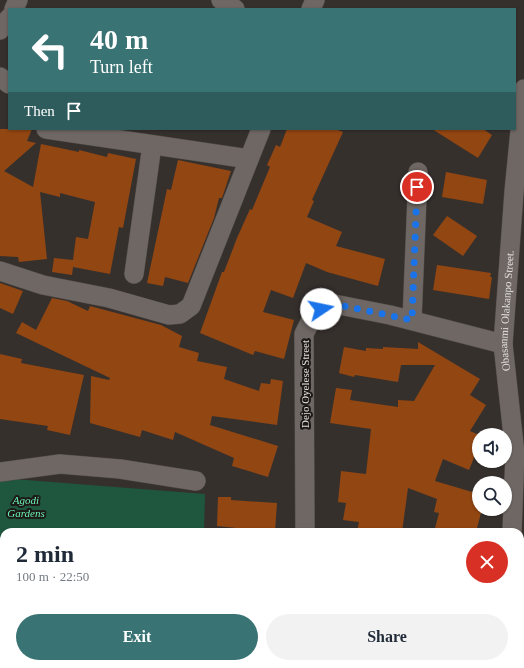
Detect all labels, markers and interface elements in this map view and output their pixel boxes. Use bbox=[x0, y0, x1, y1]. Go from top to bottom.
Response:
icon: left bbox=[24, 24, 76, 76]
text: 40 m bbox=[90, 24, 148, 55]
text: Turn left bbox=[90, 57, 153, 77]
icon: arrive bbox=[63, 100, 85, 122]
text: Then bbox=[24, 103, 55, 119]
pin bbox=[400, 170, 434, 204]
icon: arrive bbox=[406, 176, 428, 198]
street label: Obasanmi Olakanpo Street. bbox=[497, 250, 516, 372]
position arrow bbox=[300, 288, 342, 330]
street label: Dejo Oyelese Street bbox=[299, 340, 311, 428]
map controls bbox=[472, 428, 512, 516]
button: sound bbox=[472, 428, 512, 468]
button: search bbox=[472, 476, 512, 516]
park label: Agodi Gardens bbox=[7, 494, 45, 519]
text: 2 min bbox=[16, 541, 74, 567]
button: close bbox=[466, 541, 508, 583]
text: 100 m · 22:50 bbox=[16, 569, 89, 584]
button: Exit bbox=[16, 614, 258, 660]
button: Share bbox=[266, 614, 508, 660]

